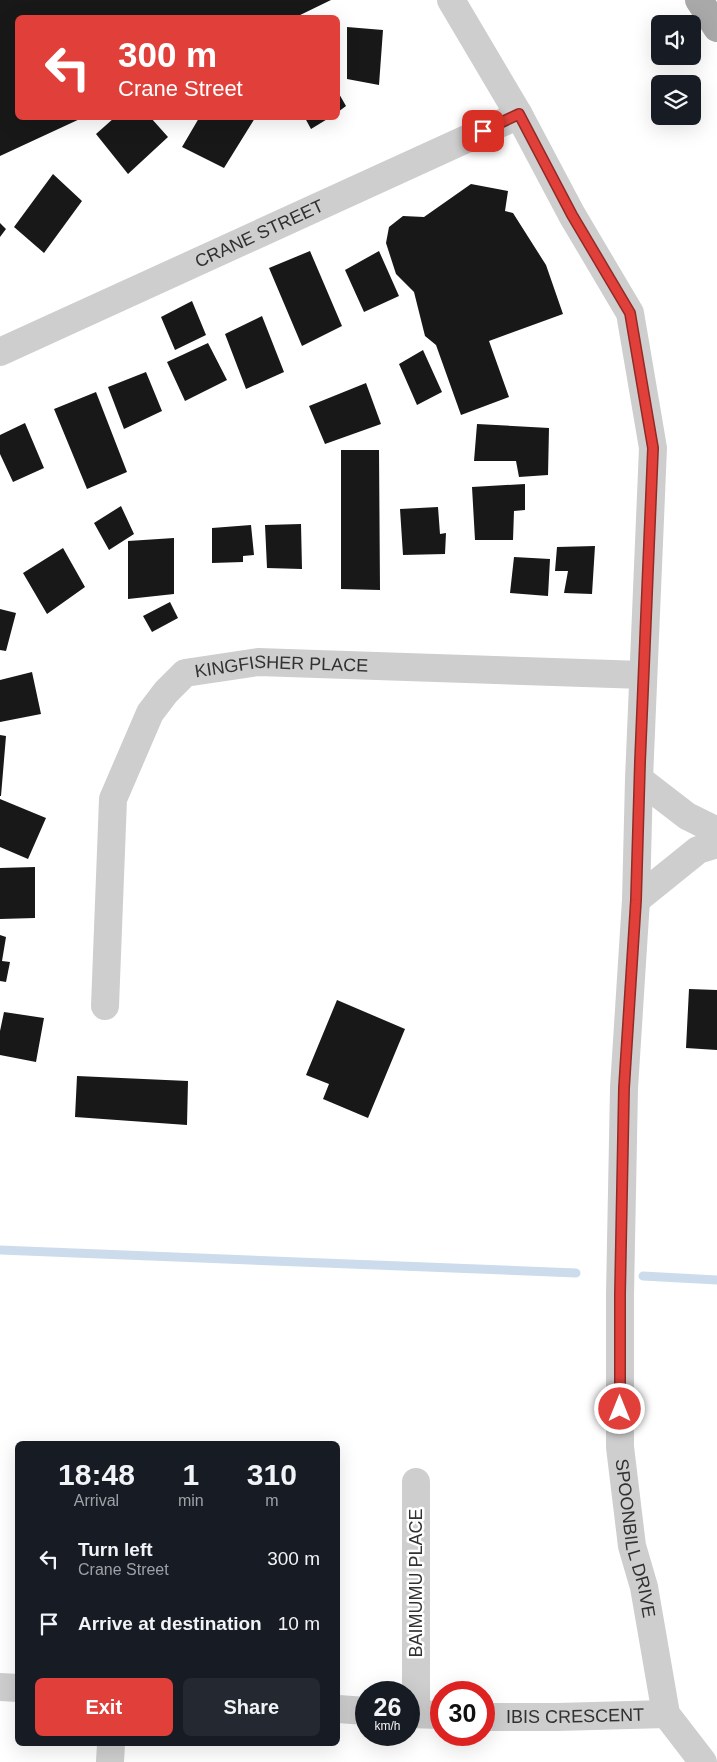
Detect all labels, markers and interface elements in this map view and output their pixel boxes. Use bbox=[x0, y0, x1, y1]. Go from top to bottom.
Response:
map controls bbox=[651, 15, 701, 125]
button: sound bbox=[651, 15, 701, 65]
icon: left bbox=[35, 35, 100, 100]
text: 300 m bbox=[118, 35, 217, 74]
button: layers bbox=[651, 75, 701, 125]
text: Crane Street bbox=[118, 76, 243, 101]
pin bbox=[462, 110, 504, 152]
icon: arrive bbox=[469, 117, 497, 145]
street label: CRANE STREET bbox=[192, 196, 327, 272]
street label: KINGFISHER PLACE bbox=[193, 652, 368, 681]
position arrow bbox=[593, 1382, 645, 1434]
text: 18:48 bbox=[58, 1458, 135, 1491]
text: 1 bbox=[182, 1458, 199, 1491]
text: 310 bbox=[247, 1458, 297, 1491]
street label: SPOONBILL DRIVE bbox=[612, 1458, 659, 1619]
text: Arrival bbox=[74, 1492, 119, 1509]
text: min bbox=[178, 1492, 204, 1509]
text: m bbox=[265, 1492, 278, 1509]
street label: BAIMUMU PLACE bbox=[406, 1508, 426, 1658]
text: Turn left bbox=[78, 1539, 153, 1560]
icon: left bbox=[35, 1545, 63, 1573]
text: 300 m bbox=[267, 1548, 320, 1569]
text: Crane Street bbox=[78, 1561, 169, 1578]
icon: arrive bbox=[35, 1610, 63, 1638]
text: Arrive at destination bbox=[78, 1613, 262, 1634]
text: 10 m bbox=[278, 1613, 320, 1634]
button: Exit bbox=[35, 1678, 173, 1736]
button: Share bbox=[183, 1678, 320, 1736]
speed limit sign: 30 bbox=[430, 1681, 495, 1746]
text: 26 bbox=[374, 1693, 401, 1721]
street label: IBIS CRESCENT bbox=[506, 1705, 644, 1727]
text: km/h bbox=[374, 1719, 401, 1733]

